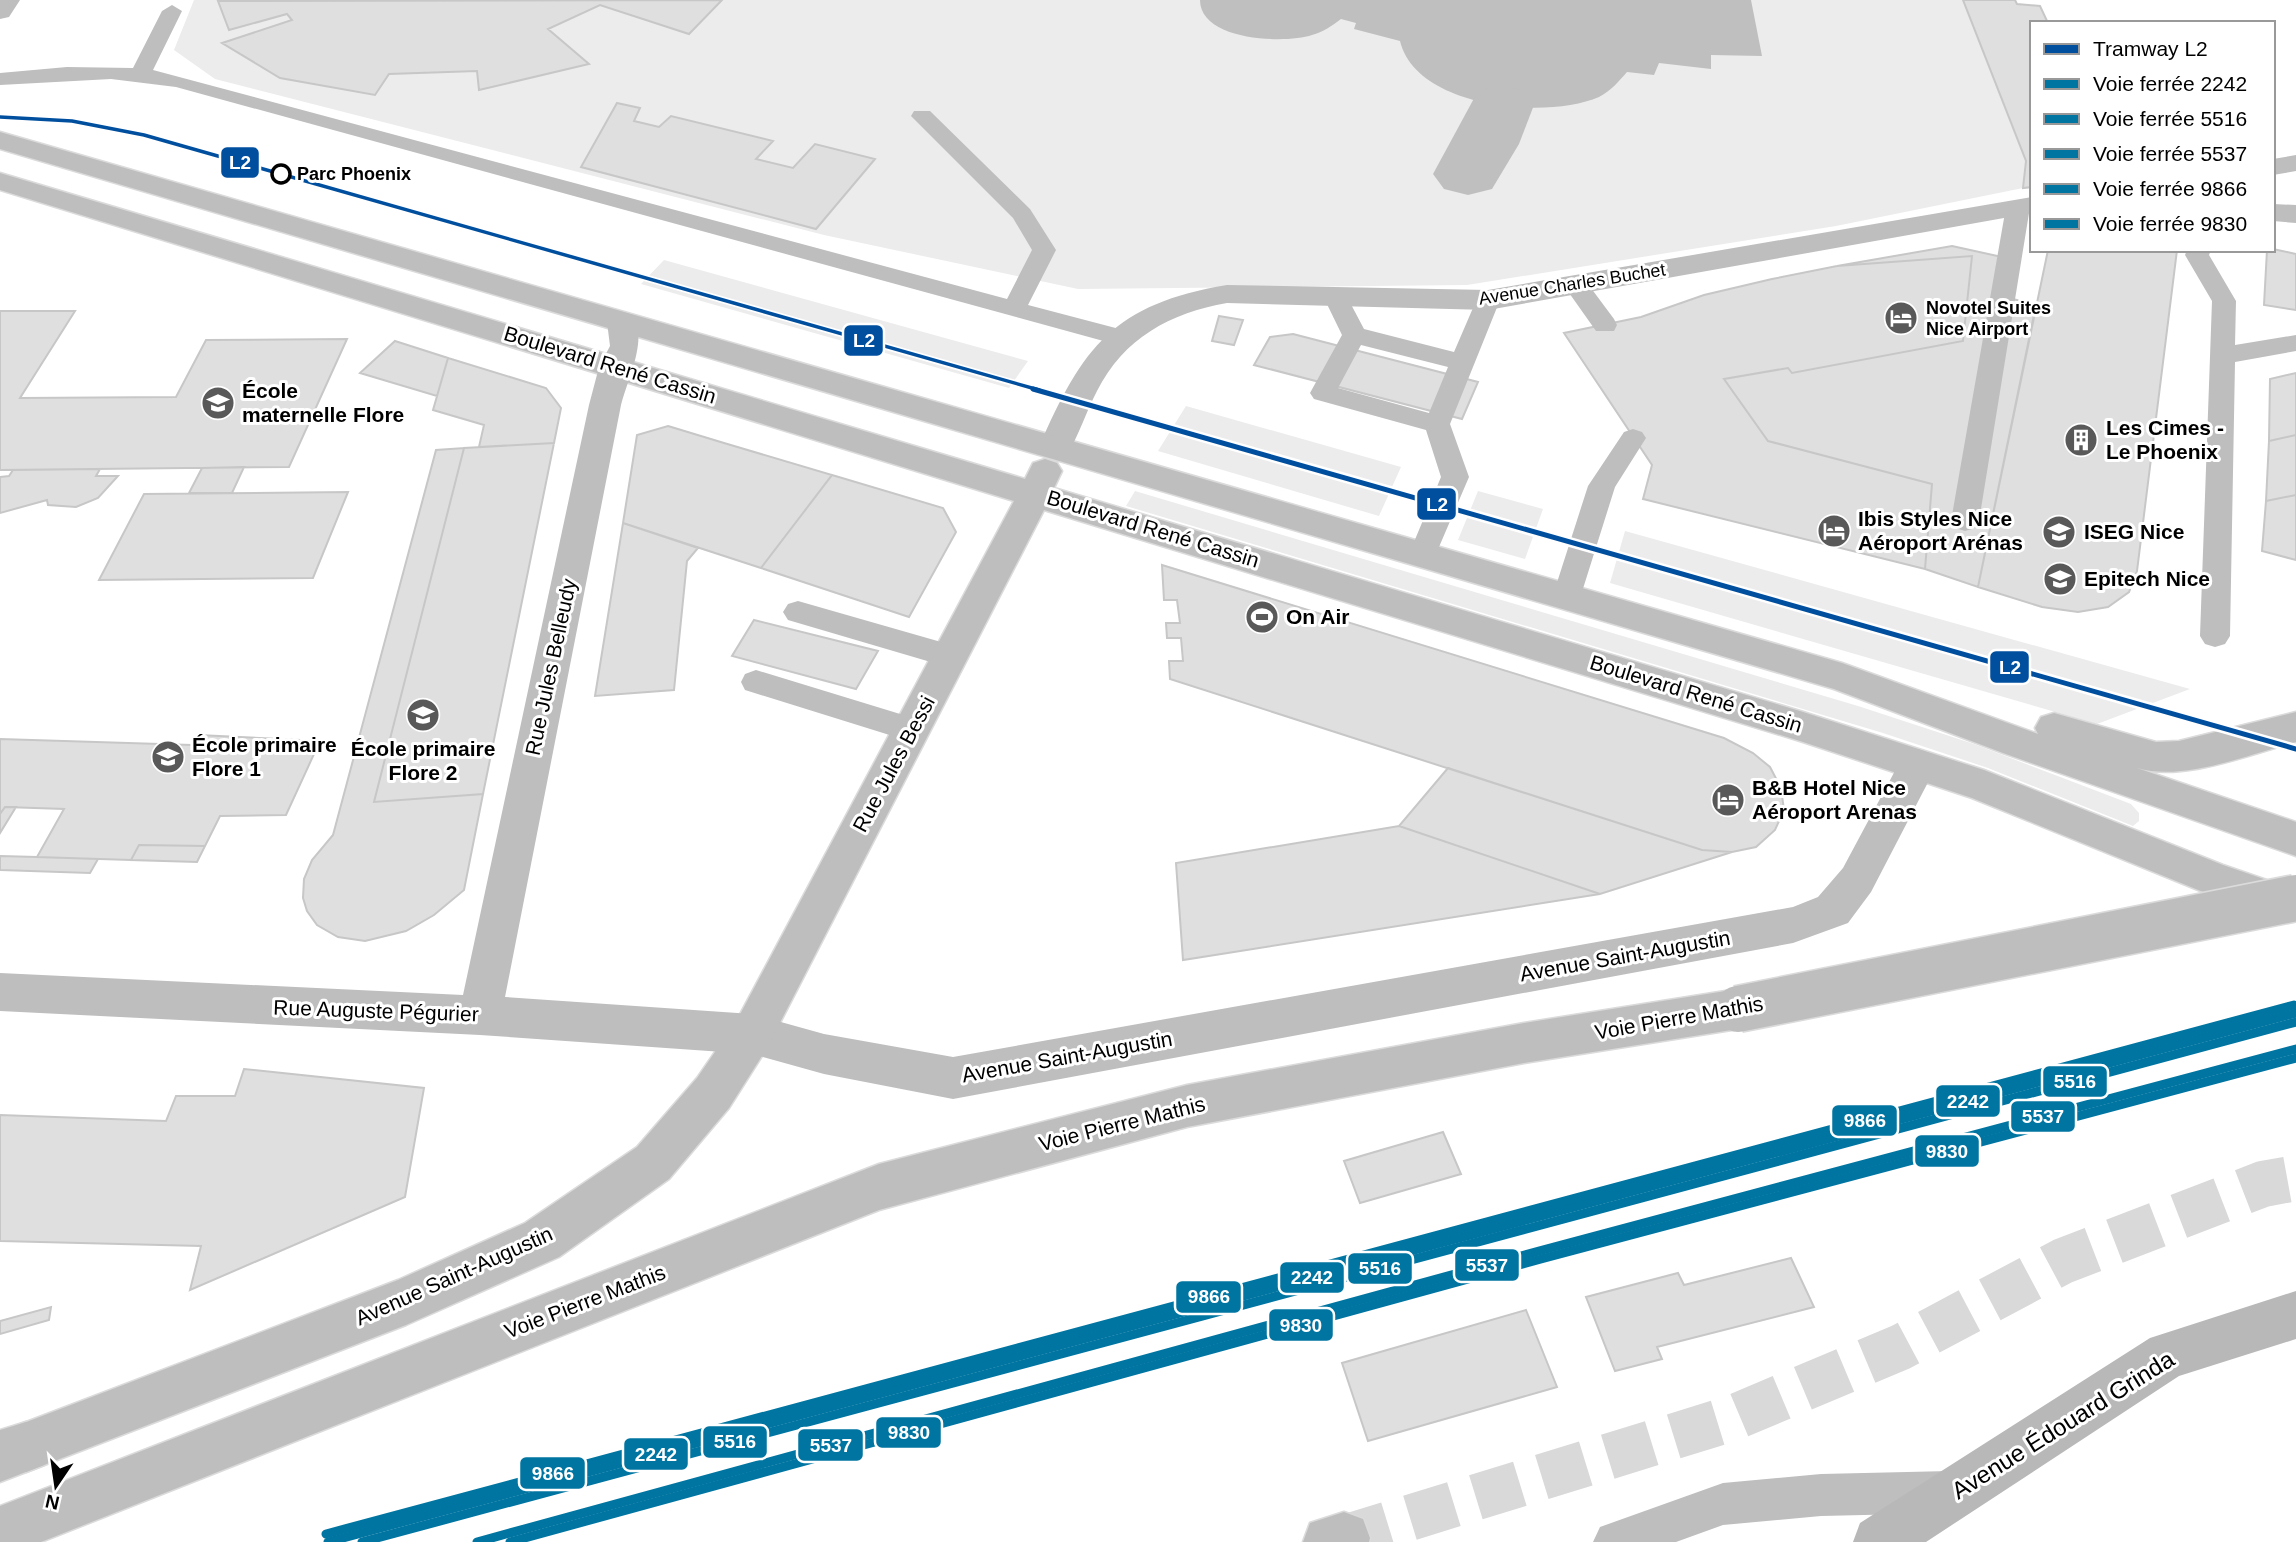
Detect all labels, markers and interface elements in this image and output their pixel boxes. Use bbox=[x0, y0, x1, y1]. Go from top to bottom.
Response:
legend bbox=[2030, 21, 2275, 252]
text: Tramway L2 bbox=[2093, 37, 2208, 60]
text: Voie ferrée 2242 bbox=[2093, 72, 2247, 95]
text: Voie ferrée 5516 bbox=[2093, 107, 2247, 130]
text: Voie ferrée 5537 bbox=[2093, 142, 2247, 165]
line badge: L2 bbox=[220, 146, 260, 179]
text: L2 bbox=[229, 152, 251, 173]
marker: Parc Phoenix bbox=[271, 164, 291, 184]
place label: Parc Phoenix bbox=[297, 164, 411, 184]
text: Voie ferrée 9866 bbox=[2093, 177, 2247, 200]
text: Voie ferrée 9830 bbox=[2093, 212, 2247, 235]
street label: Avenue Charles Buchet bbox=[1477, 259, 1667, 309]
place label: Novotel Suites Nice Airport bbox=[1926, 298, 2051, 339]
hotel icon: Novotel Suites Nice Airport bbox=[1882, 299, 1920, 337]
street label: Boulevard René Cassin bbox=[501, 321, 719, 408]
line badge: L2 bbox=[843, 324, 884, 357]
text: L2 bbox=[853, 330, 875, 351]
place label: École maternelle Flore bbox=[242, 379, 404, 426]
school or university icon: École maternelle Flore bbox=[199, 384, 237, 422]
place label: Les Cimes - Le Phoenix bbox=[2106, 416, 2224, 463]
building icon: Les Cimes - Le Phoenix bbox=[2062, 421, 2100, 459]
street label: Boulevard René Cassin bbox=[1044, 485, 1262, 572]
line badge: L2 bbox=[1416, 487, 1457, 521]
text: L2 bbox=[1426, 494, 1448, 515]
place label: Ibis Styles Nice Aéroport Arénas bbox=[1858, 507, 2023, 554]
hotel icon: Ibis Styles Nice Aéroport Arénas bbox=[1815, 512, 1853, 550]
school or university icon: ISEG Nice bbox=[2040, 513, 2078, 551]
place label: ISEG Nice bbox=[2084, 520, 2184, 543]
school or university icon: Epitech Nice bbox=[2041, 560, 2079, 598]
place label: Epitech Nice bbox=[2084, 567, 2210, 590]
street label: Rue Jules Belleudy bbox=[521, 576, 581, 757]
sports icon: On Air bbox=[1243, 598, 1281, 636]
place label: On Air bbox=[1286, 605, 1349, 628]
street label: Boulevard René Cassin bbox=[1587, 650, 1805, 737]
line badge: L2 bbox=[1989, 650, 2030, 684]
text: L2 bbox=[1999, 657, 2021, 678]
street label: Rue Jules Bessi bbox=[848, 692, 939, 836]
school or university icon: École primaire Flore 2 bbox=[404, 696, 442, 734]
place label: École primaire Flore 1 bbox=[192, 733, 337, 780]
place label: École primaire Flore 2 bbox=[351, 737, 495, 784]
school or university icon: École primaire Flore 1 bbox=[149, 738, 187, 776]
place label: B&B Hotel Nice Aéroport Arenas bbox=[1752, 776, 1917, 823]
hotel icon: B&B Hotel Nice Aéroport Arenas bbox=[1709, 781, 1747, 819]
street label: Avenue Saint-Augustin bbox=[1518, 926, 1732, 985]
street label: Voie Pierre Mathis bbox=[1593, 991, 1765, 1044]
street label: Rue Auguste Pégurier bbox=[273, 995, 479, 1026]
street label: Avenue Saint-Augustin bbox=[960, 1027, 1174, 1086]
line badge: 5516 bbox=[2042, 1065, 2108, 1098]
text: 5516 bbox=[2054, 1071, 2096, 1092]
line badge: 2242 bbox=[1935, 1084, 2001, 1118]
text: 2242 bbox=[1947, 1091, 1989, 1112]
street label: Voie Pierre Mathis bbox=[1036, 1092, 1207, 1155]
line badge: 5537 bbox=[2010, 1100, 2076, 1133]
line badge: 9866 bbox=[1831, 1104, 1898, 1137]
text: 5537 bbox=[2022, 1106, 2064, 1127]
text: 9866 bbox=[1844, 1110, 1886, 1131]
line badge: 9830 bbox=[1914, 1134, 1980, 1168]
text: 9830 bbox=[1926, 1141, 1968, 1162]
street label: Avenue Saint-Augustin bbox=[352, 1222, 556, 1329]
line badge: 5537 bbox=[1454, 1248, 1520, 1282]
line badge: 5516 bbox=[1347, 1252, 1413, 1285]
text: 5537 bbox=[1466, 1255, 1508, 1276]
text: 5516 bbox=[1359, 1258, 1401, 1279]
street label: Voie Pierre Mathis bbox=[501, 1260, 668, 1343]
line badge: 2242 bbox=[1279, 1261, 1345, 1294]
text: 2242 bbox=[1291, 1267, 1333, 1288]
line badge: 9866 bbox=[1175, 1280, 1242, 1314]
text: 9866 bbox=[1188, 1286, 1230, 1307]
line badge: 9830 bbox=[1268, 1308, 1334, 1342]
text: 9830 bbox=[1280, 1315, 1322, 1336]
street label: Avenue Édouard Grinda bbox=[1947, 1345, 2179, 1504]
line badge: 9830 bbox=[875, 1416, 942, 1449]
text: 9830 bbox=[888, 1422, 930, 1443]
line badge: 5516 bbox=[702, 1425, 768, 1459]
line badge: 5537 bbox=[797, 1428, 864, 1462]
text: 5516 bbox=[714, 1431, 756, 1452]
text: 5537 bbox=[810, 1435, 852, 1456]
line badge: 2242 bbox=[623, 1437, 689, 1471]
text: 2242 bbox=[635, 1444, 677, 1465]
north arrow bbox=[21, 1451, 91, 1521]
line badge: 9866 bbox=[519, 1456, 586, 1490]
text: 9866 bbox=[532, 1463, 574, 1484]
text: N bbox=[43, 1490, 61, 1514]

